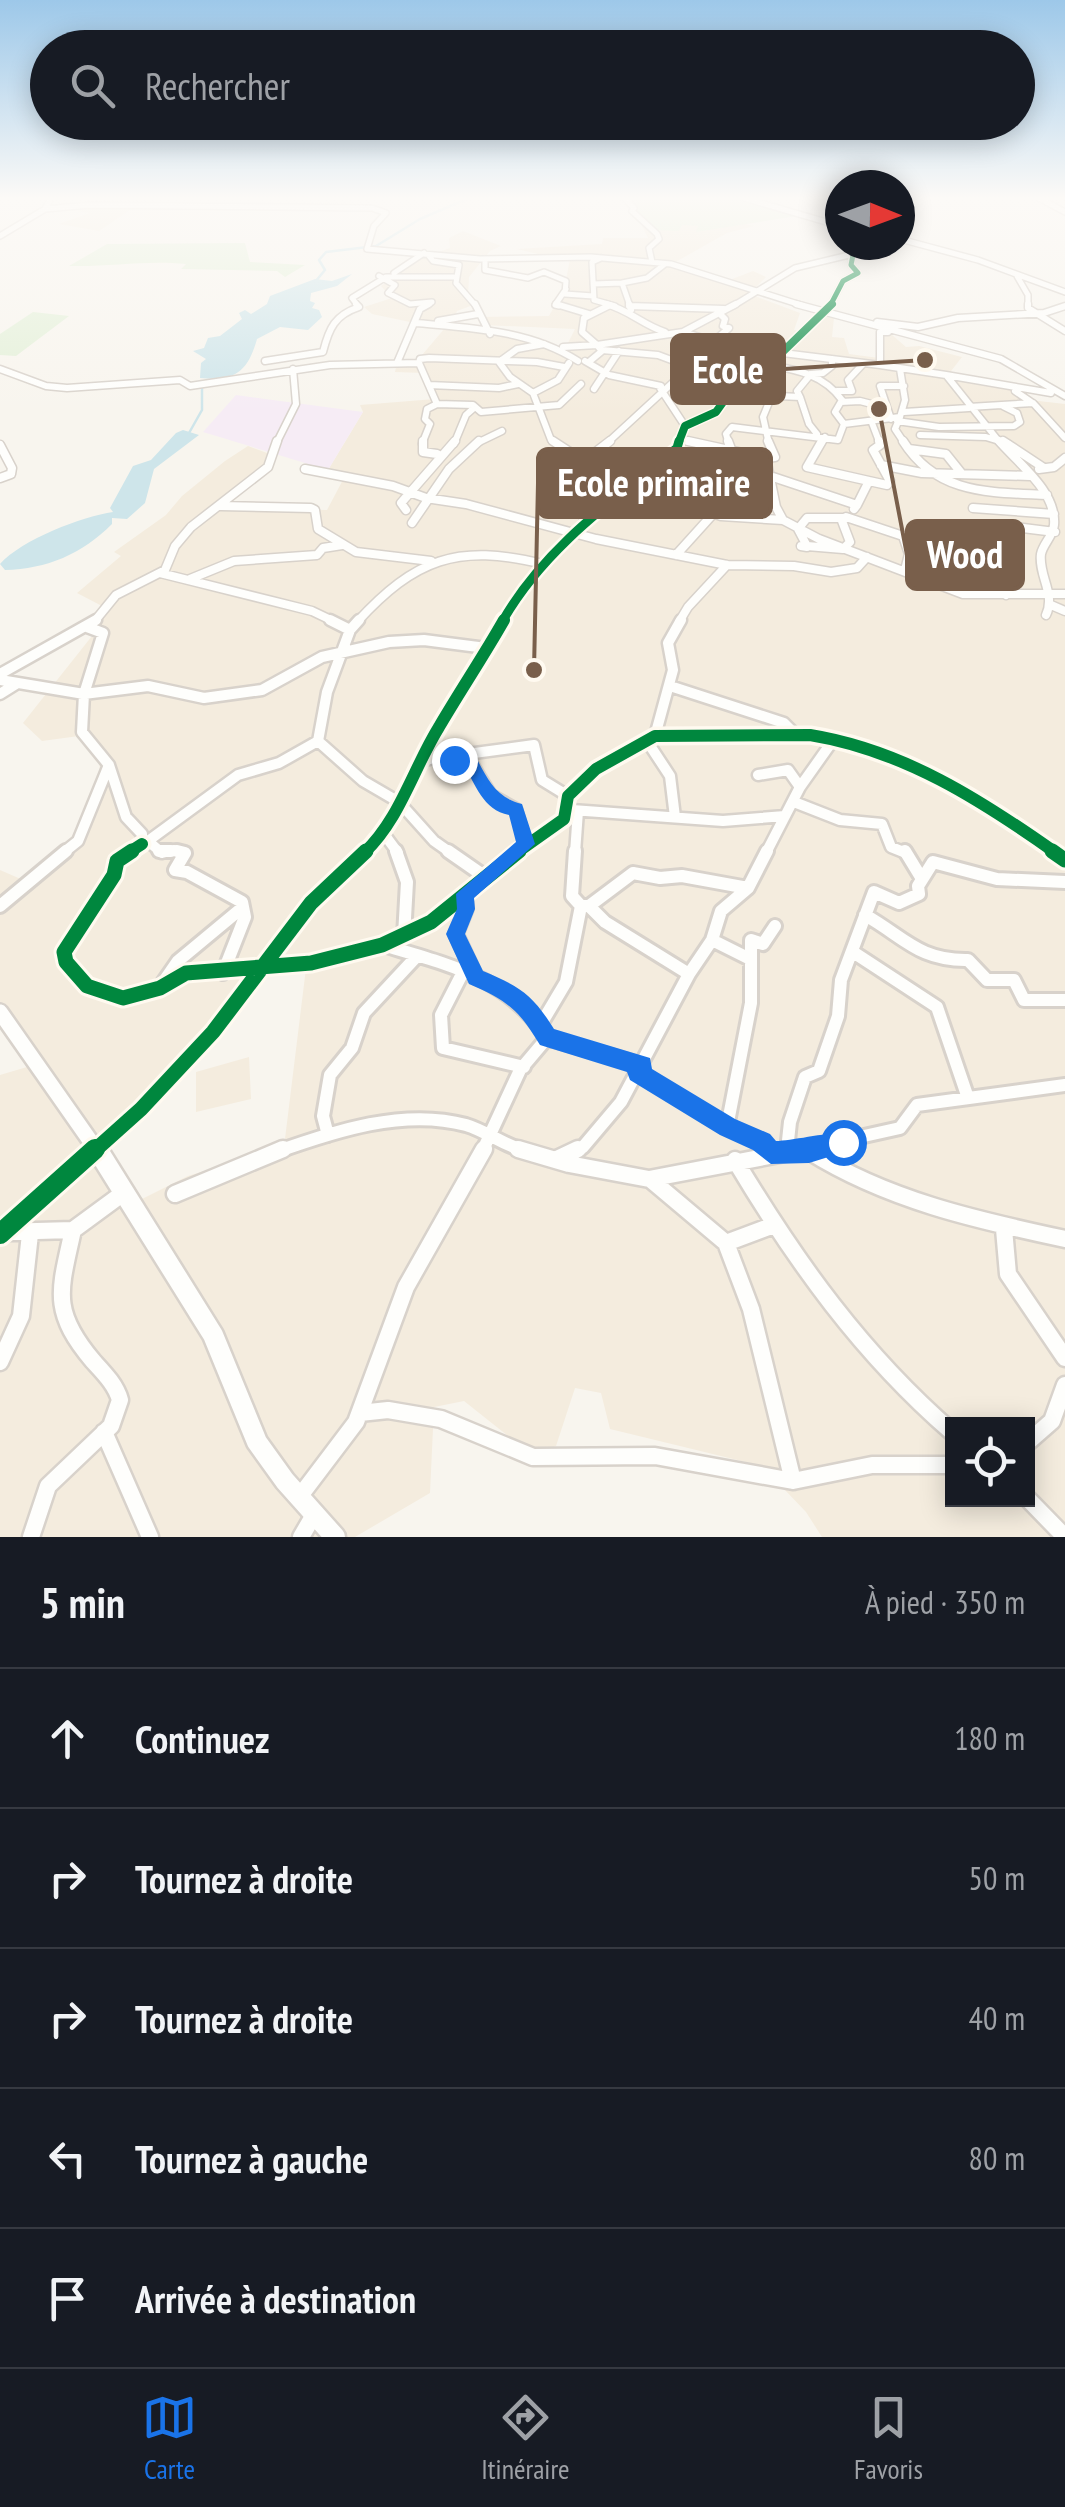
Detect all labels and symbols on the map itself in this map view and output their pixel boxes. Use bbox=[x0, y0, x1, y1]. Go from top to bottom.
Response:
north arrow bbox=[825, 170, 915, 260]
callout: Ecole bbox=[672, 335, 784, 403]
text: Ecole bbox=[692, 344, 764, 393]
callout: Ecole primaire bbox=[538, 449, 771, 517]
text: Ecole primaire bbox=[558, 457, 750, 506]
callout: Wood bbox=[907, 521, 1023, 589]
text: Wood bbox=[926, 529, 1003, 578]
route end bbox=[432, 738, 478, 784]
route start bbox=[821, 1120, 867, 1166]

